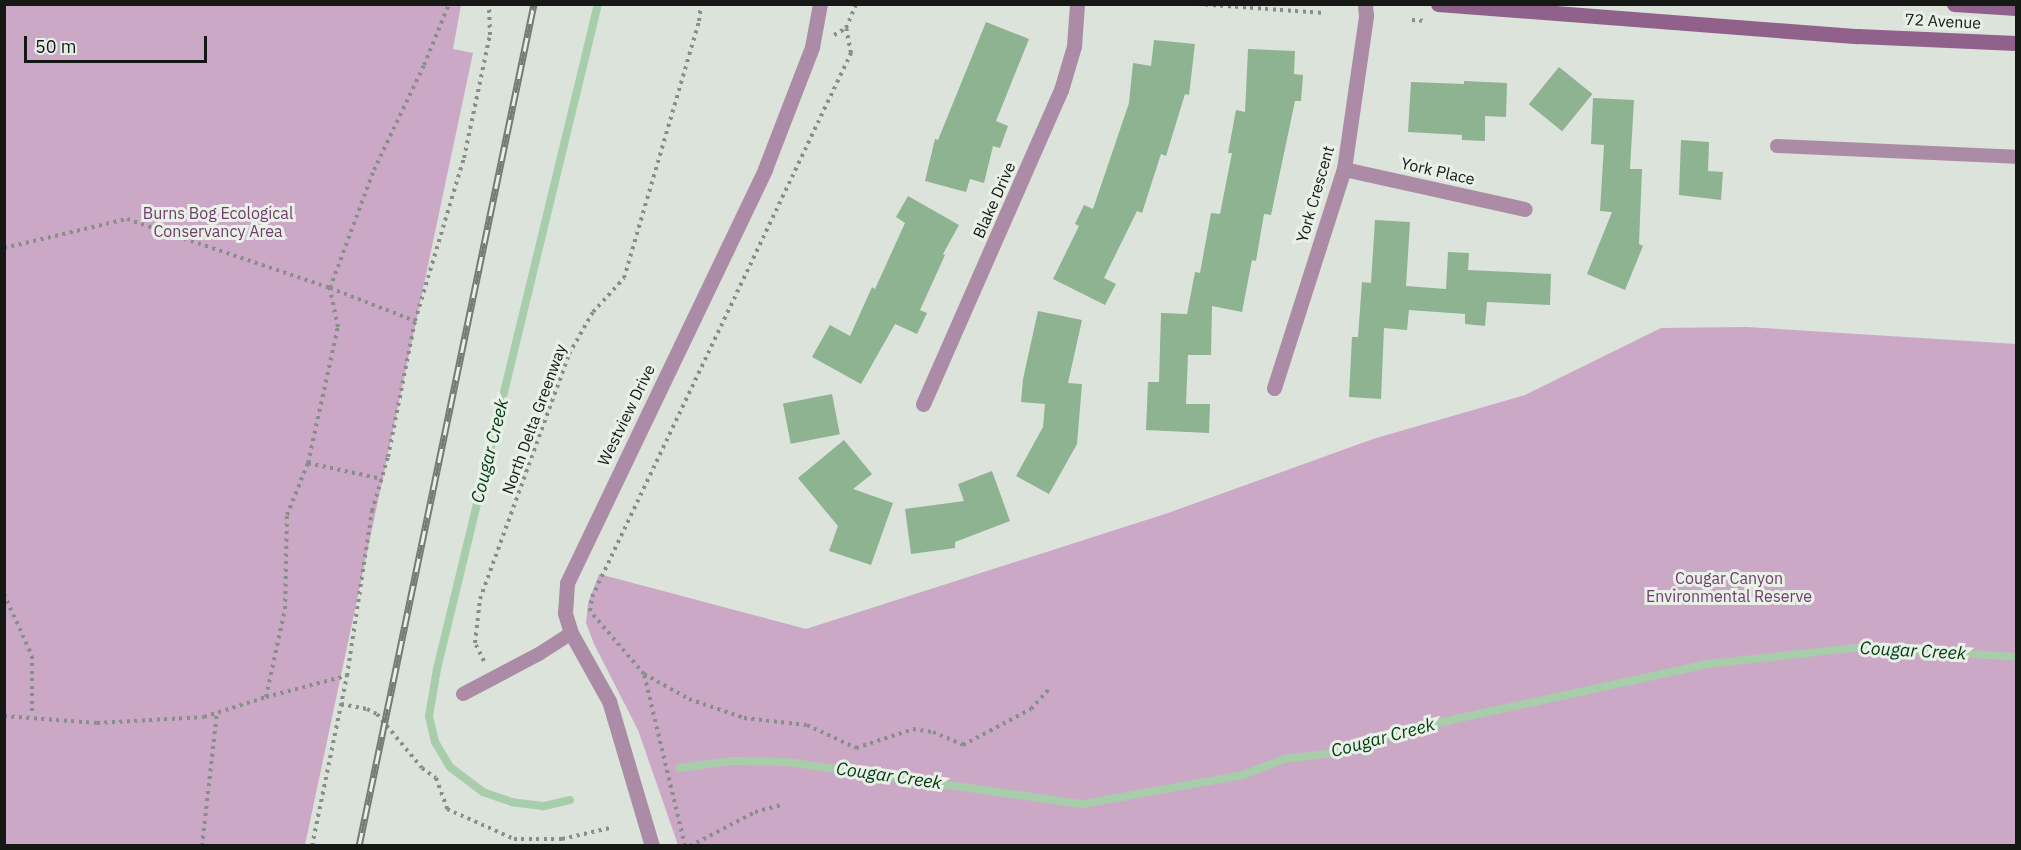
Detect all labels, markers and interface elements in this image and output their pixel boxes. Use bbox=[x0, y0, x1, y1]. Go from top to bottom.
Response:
street label: 72 Avenue bbox=[1904, 9, 1982, 33]
scale bar bbox=[27, 24, 210, 62]
text: 50 m bbox=[35, 35, 77, 58]
street label: York Crescent bbox=[1292, 144, 1338, 244]
street label: York Place bbox=[1399, 153, 1477, 189]
street label: Blake Drive bbox=[969, 159, 1019, 241]
park label: Burns Bog Ecological Conservancy Area bbox=[143, 203, 293, 241]
street label: North Delta Greenway bbox=[498, 341, 570, 497]
street label: Westview Drive bbox=[593, 361, 659, 469]
water label: Cougar Creek bbox=[467, 397, 513, 505]
park label: Cougar Canyon Environmental Reserve bbox=[1646, 568, 1812, 606]
water label: Cougar Creek bbox=[1859, 637, 1967, 665]
water label: Cougar Creek bbox=[1329, 714, 1437, 762]
water label: Cougar Creek bbox=[835, 758, 943, 794]

